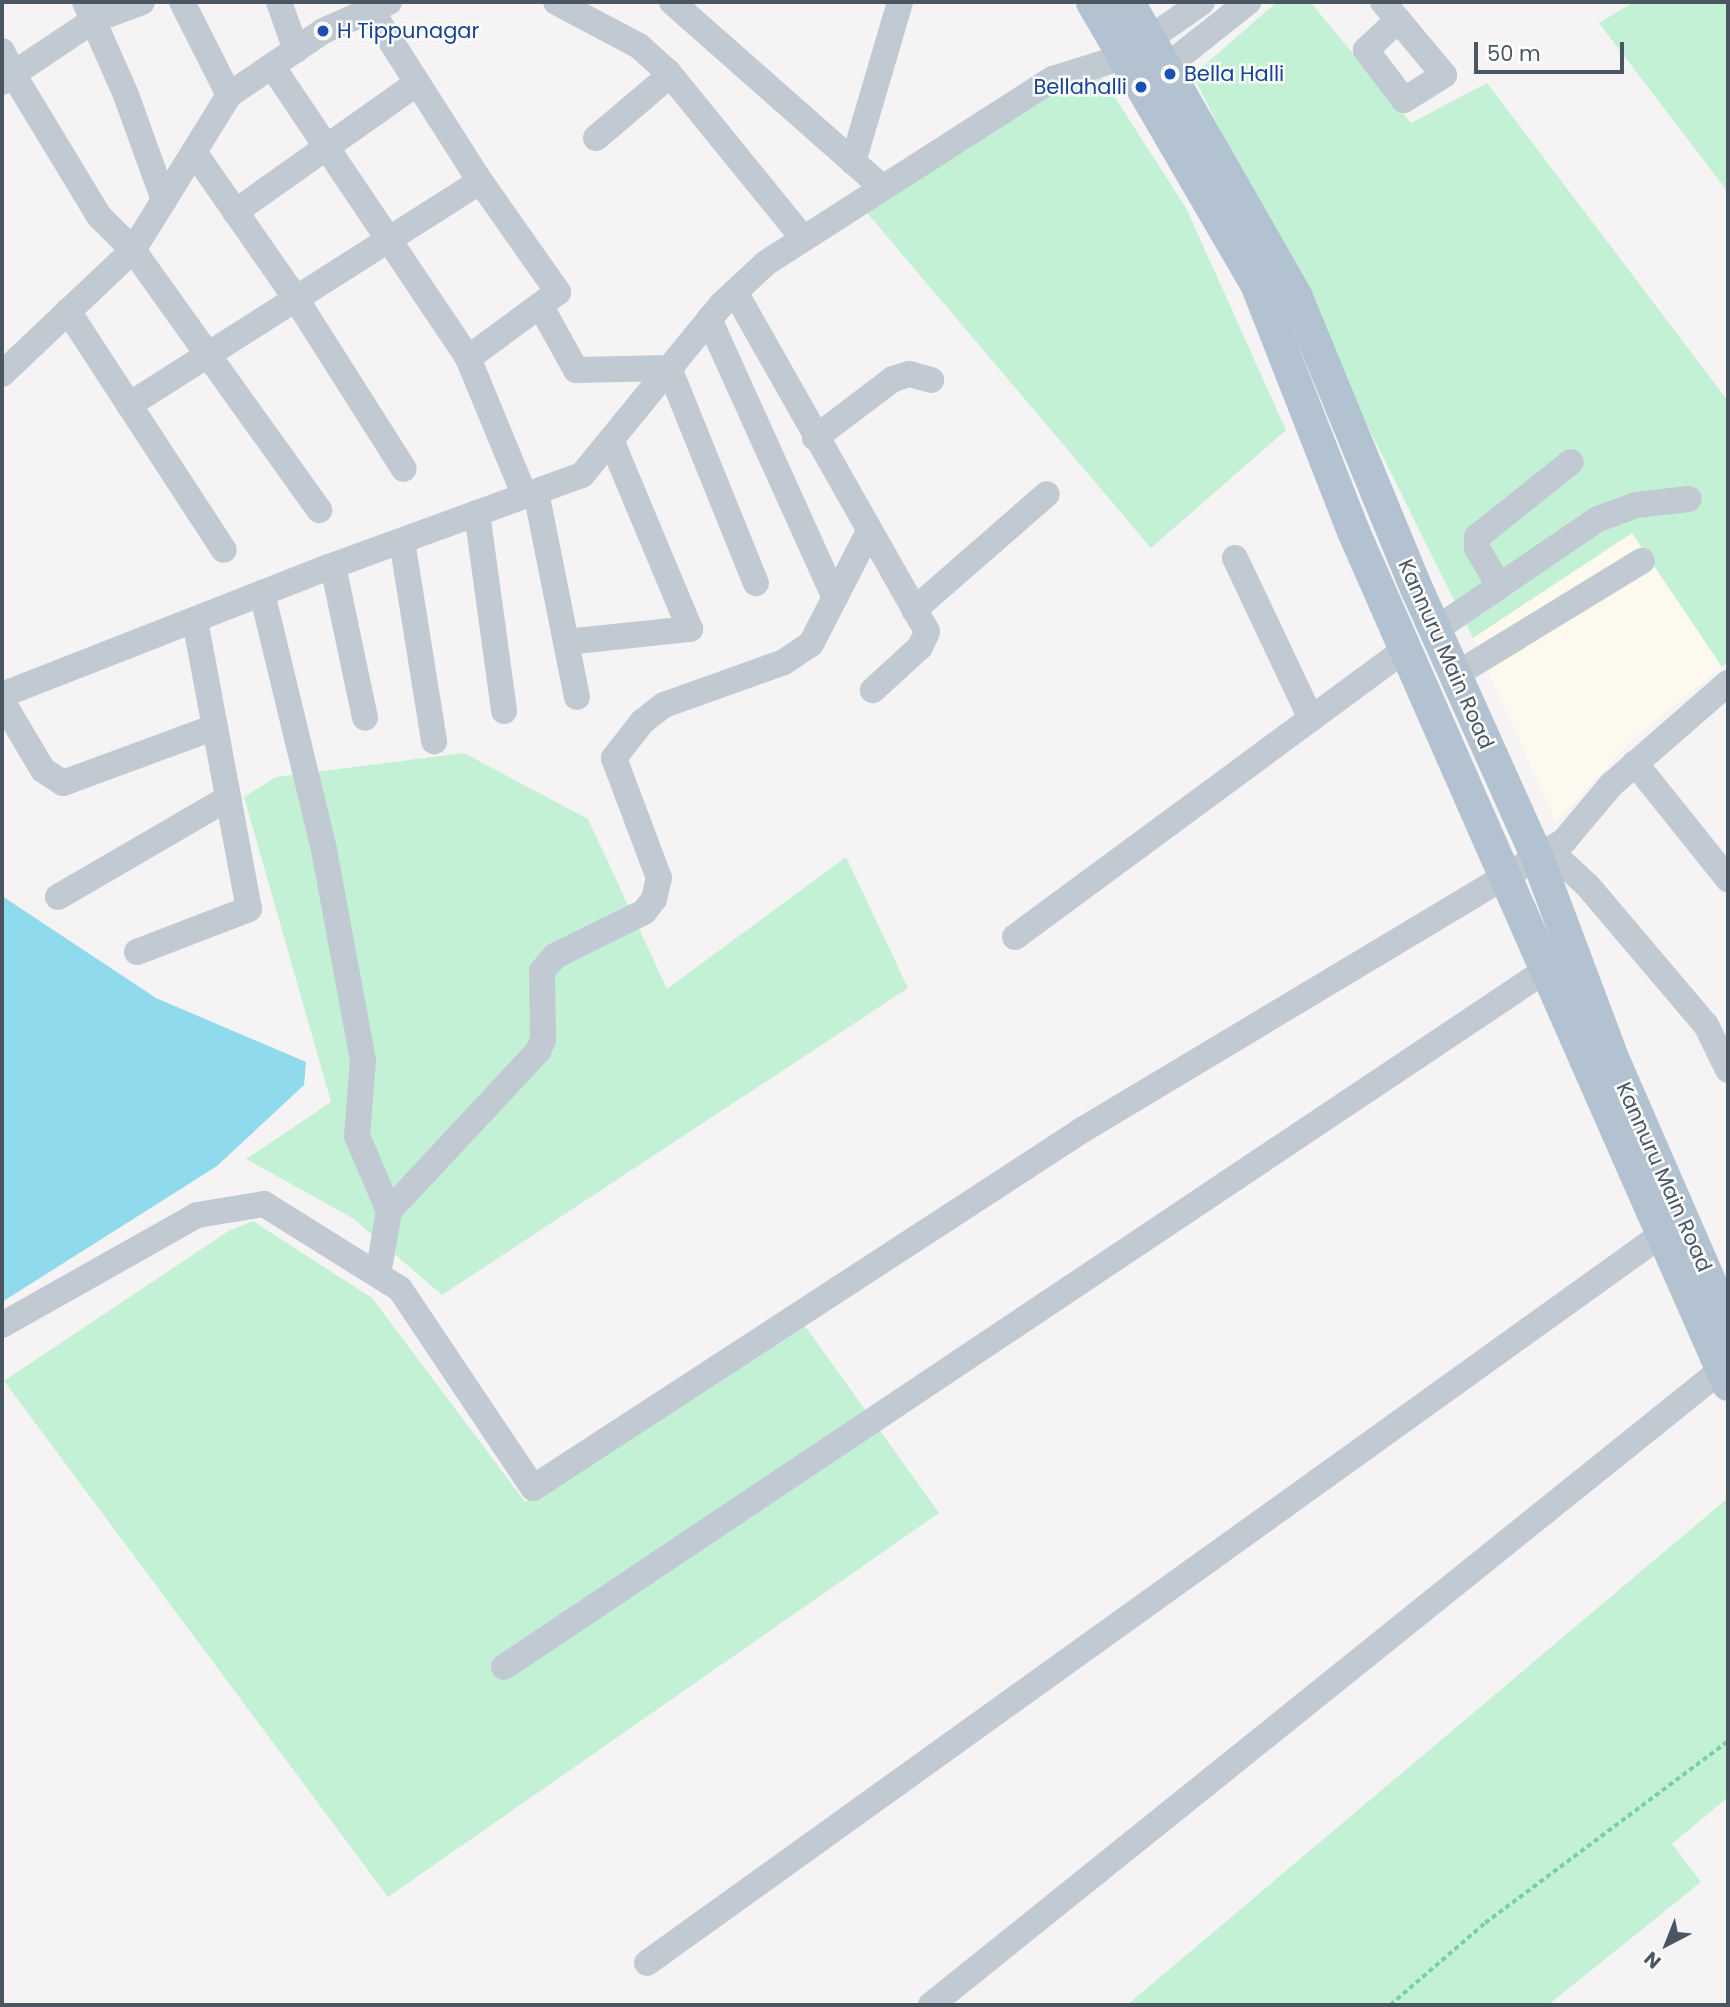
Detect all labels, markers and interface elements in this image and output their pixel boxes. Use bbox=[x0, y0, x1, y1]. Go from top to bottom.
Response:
place label: H Tippunagar bbox=[337, 18, 479, 44]
marker: H Tippunagar bbox=[315, 23, 331, 39]
scale bar bbox=[1478, 28, 1628, 72]
text: 50 m bbox=[1487, 39, 1541, 68]
place label: Bella Halli bbox=[1184, 61, 1284, 87]
marker: Bella Halli bbox=[1162, 66, 1178, 82]
place label: Bellahalli bbox=[1033, 74, 1127, 100]
marker: Bellahalli bbox=[1133, 79, 1149, 95]
street label: Kannuru Main Road bbox=[1393, 555, 1499, 753]
street label: Kannuru Main Road bbox=[1611, 1078, 1717, 1276]
north arrow bbox=[1632, 1909, 1702, 1979]
text: N bbox=[1638, 1945, 1667, 1975]

